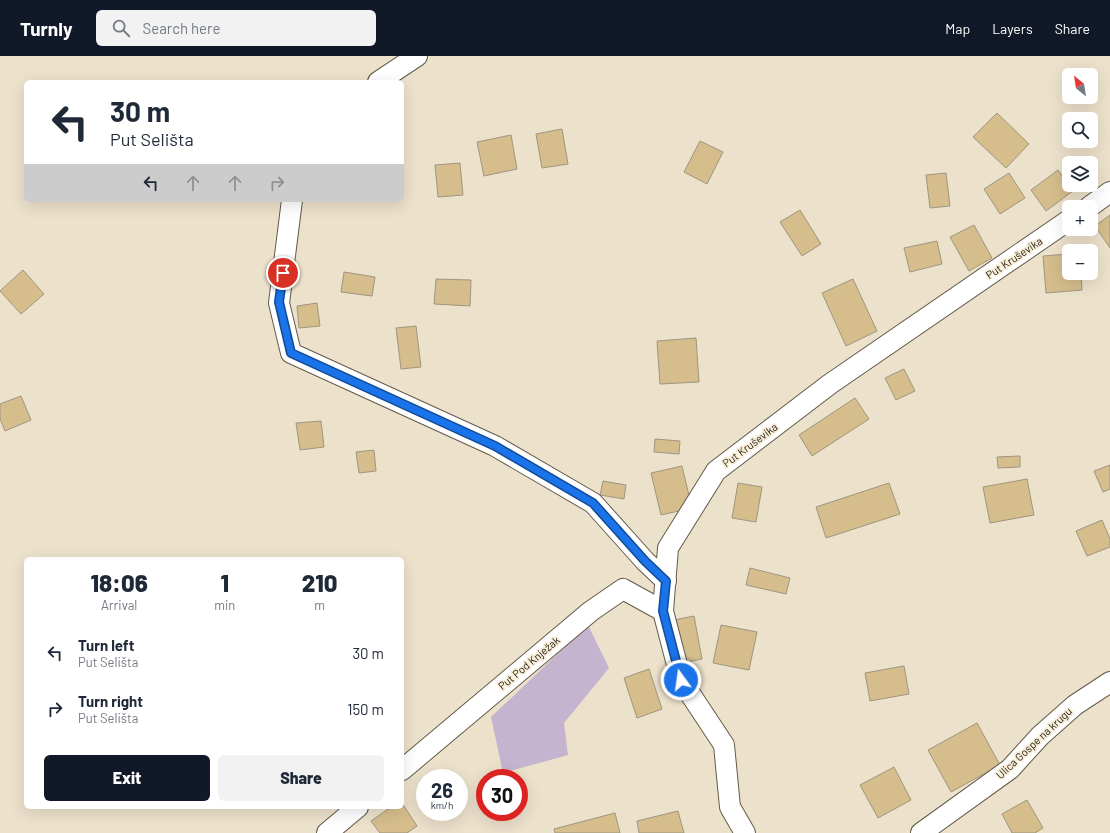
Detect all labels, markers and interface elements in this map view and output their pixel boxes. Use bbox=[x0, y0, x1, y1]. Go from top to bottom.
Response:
search box bbox=[96, 10, 376, 46]
text: Turnly bbox=[20, 17, 72, 40]
icon: search bbox=[110, 17, 132, 39]
text: Search here bbox=[142, 19, 220, 37]
text: Map bbox=[945, 20, 970, 37]
text: Layers bbox=[992, 20, 1033, 37]
text: Share bbox=[1055, 20, 1090, 37]
north arrow bbox=[1062, 68, 1098, 104]
map controls bbox=[1062, 68, 1098, 280]
text: 30 m bbox=[110, 94, 170, 128]
icon: left bbox=[44, 96, 96, 148]
button: search bbox=[1062, 112, 1098, 148]
text: Put Selišta bbox=[110, 128, 194, 150]
button: layers bbox=[1062, 156, 1098, 192]
icon: left bbox=[140, 172, 162, 194]
icon: ahead bbox=[182, 172, 204, 194]
icon: ahead bbox=[224, 172, 246, 194]
icon: right bbox=[266, 172, 288, 194]
button: + bbox=[1062, 200, 1098, 236]
street label: Put Kruševika bbox=[983, 234, 1044, 281]
button: − bbox=[1062, 244, 1098, 280]
pin bbox=[266, 256, 300, 290]
icon: arrive bbox=[272, 262, 294, 284]
street label: Put Kruševika bbox=[720, 420, 780, 469]
text: 18:06 bbox=[90, 568, 148, 597]
text: 1 bbox=[221, 568, 229, 597]
text: 210 bbox=[302, 568, 338, 597]
text: Arrival bbox=[101, 597, 137, 613]
text: min bbox=[214, 597, 235, 613]
text: m bbox=[314, 597, 325, 613]
street label: Put Pod Knježak bbox=[495, 633, 562, 692]
text: Turn left bbox=[78, 636, 134, 654]
icon: left bbox=[44, 642, 66, 664]
text: 30 m bbox=[352, 644, 384, 662]
text: Put Selišta bbox=[78, 654, 138, 670]
position arrow bbox=[660, 659, 702, 701]
text: Turn right bbox=[78, 692, 143, 710]
icon: right bbox=[44, 698, 66, 720]
text: 150 m bbox=[347, 700, 384, 718]
street label: Ulica Gospe na krugu bbox=[993, 704, 1074, 781]
text: Put Selišta bbox=[78, 710, 138, 726]
button: Exit bbox=[44, 755, 210, 801]
button: Share bbox=[218, 755, 384, 801]
speed limit sign: 30 bbox=[476, 769, 528, 821]
text: 26 bbox=[431, 778, 453, 802]
text: km/h bbox=[431, 799, 453, 811]

